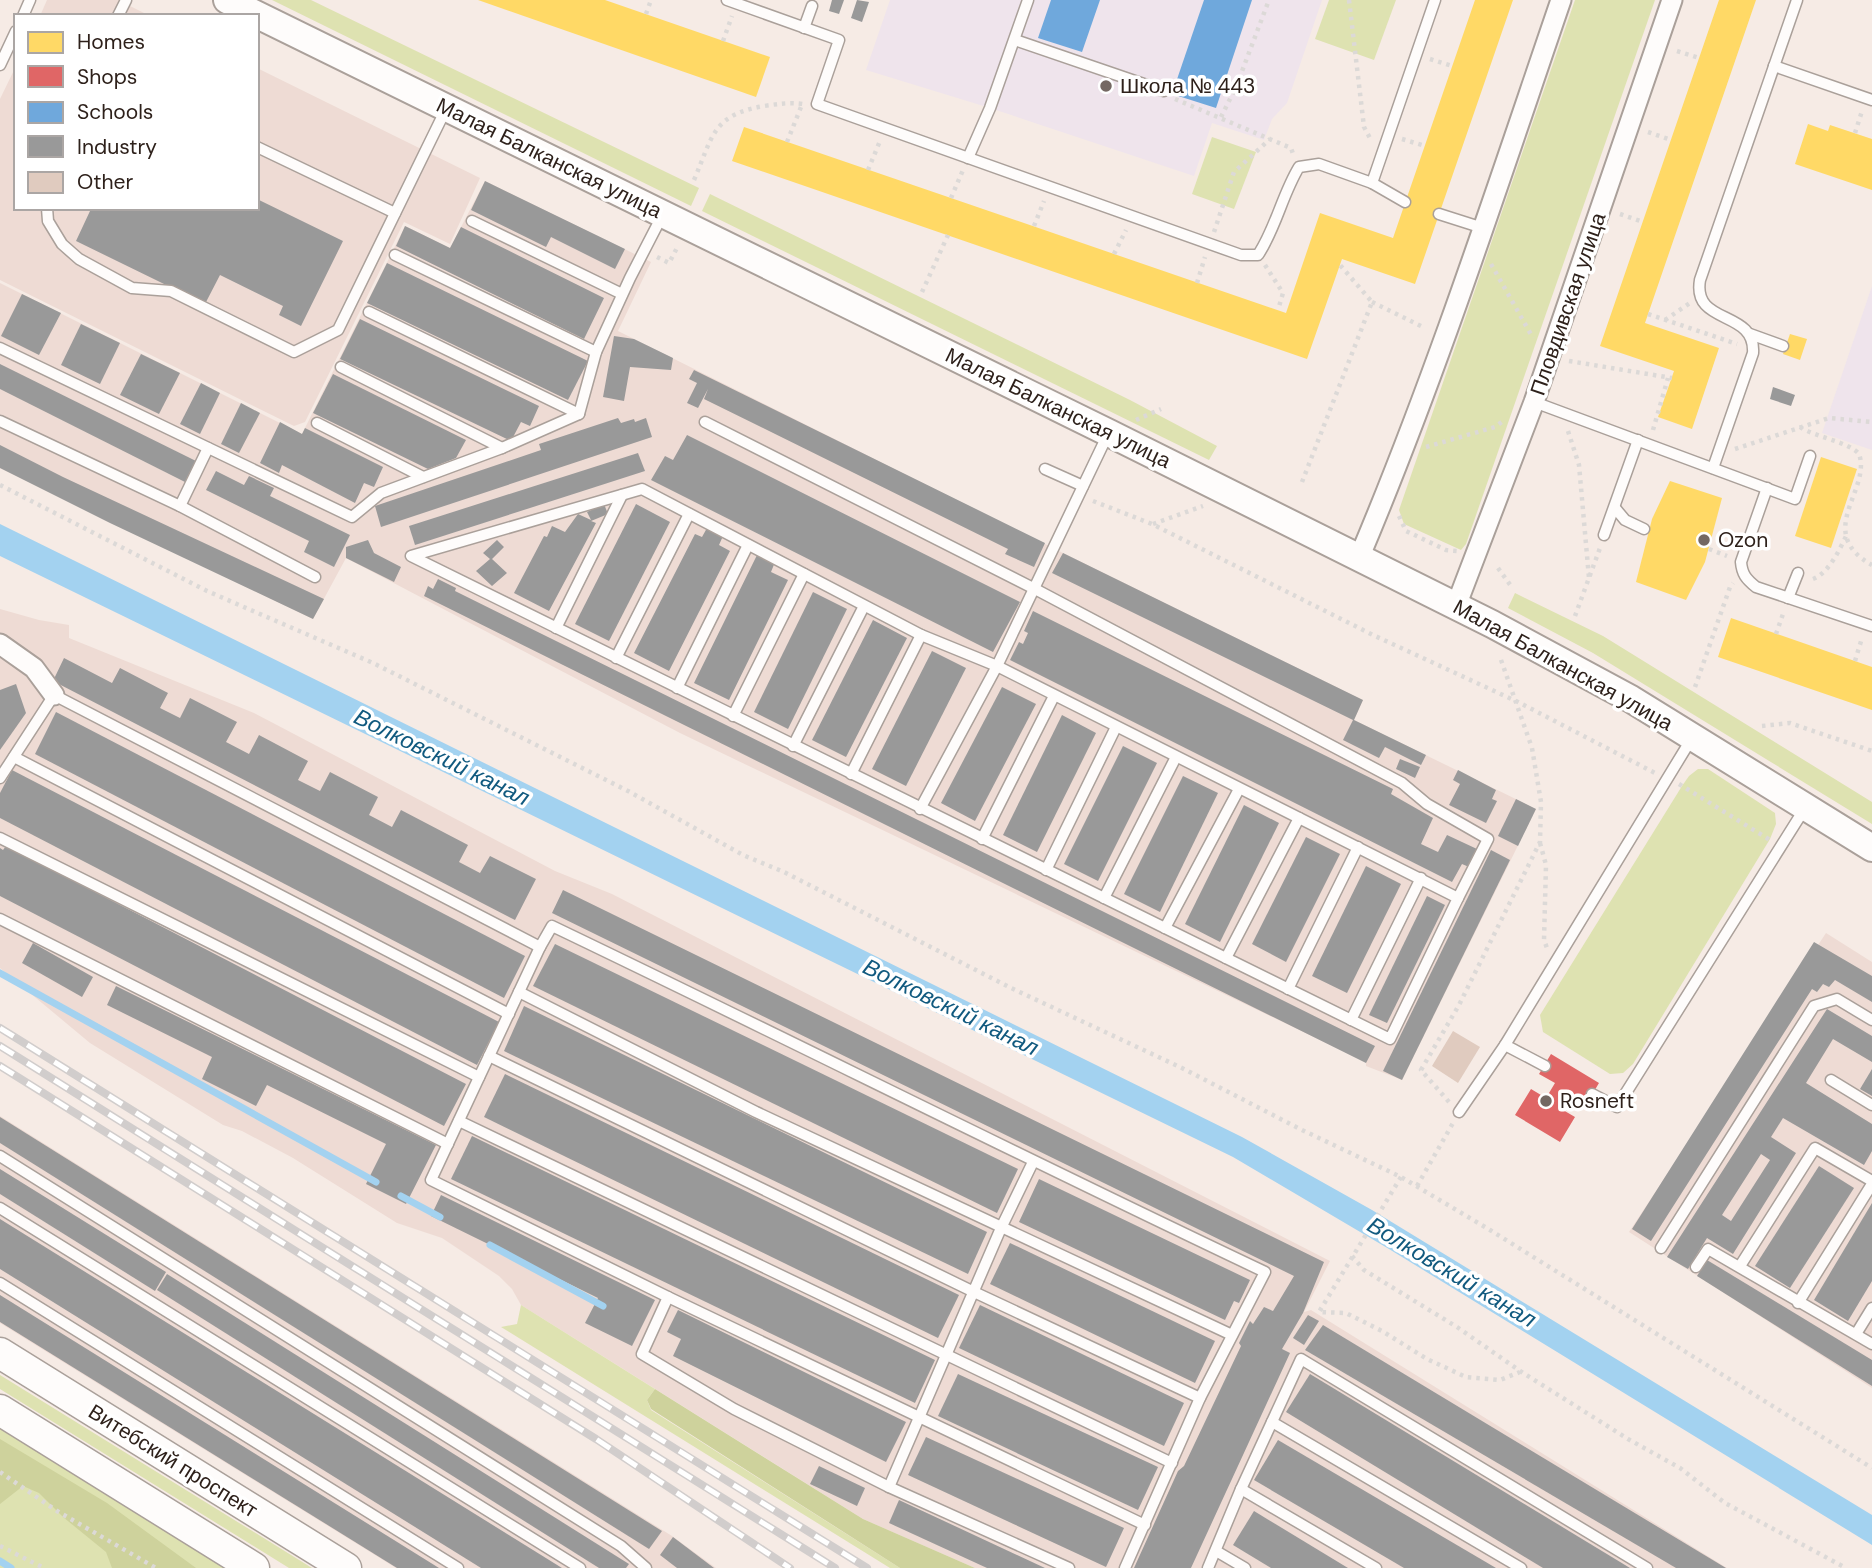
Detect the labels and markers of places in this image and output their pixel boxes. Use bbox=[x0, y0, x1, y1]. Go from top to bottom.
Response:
place label: Школа № 443 bbox=[1120, 72, 1255, 100]
marker: Школа № 443 bbox=[1098, 78, 1114, 94]
place label: Ozon bbox=[1718, 526, 1768, 554]
marker: Ozon bbox=[1696, 532, 1712, 548]
place label: Rosneft bbox=[1560, 1087, 1634, 1115]
marker: Rosneft bbox=[1538, 1093, 1554, 1109]

